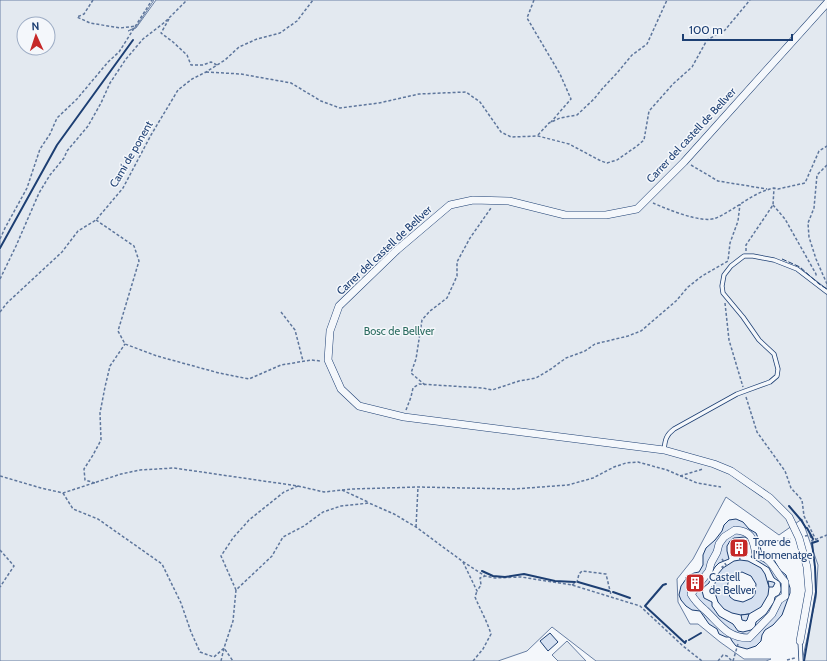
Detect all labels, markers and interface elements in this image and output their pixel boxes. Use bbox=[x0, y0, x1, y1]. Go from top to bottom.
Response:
north arrow bbox=[16, 16, 56, 56]
scale bar bbox=[683, 16, 792, 42]
text: N bbox=[31, 19, 40, 33]
text: 100 m bbox=[689, 22, 723, 37]
street label: Carrer del castell de Bellver bbox=[643, 84, 739, 185]
street label: Camí de ponent bbox=[106, 118, 156, 190]
street label: Carrer del castell de Bellver bbox=[334, 202, 435, 298]
park label: Bosc de Bellver bbox=[364, 324, 435, 338]
place label: Torre de l'Homenatge bbox=[753, 535, 813, 562]
building icon: Torre de l'Homenatge bbox=[728, 537, 750, 559]
place label: Castell de Bellver bbox=[709, 570, 755, 597]
building icon: Castell de Bellver bbox=[684, 572, 706, 594]

